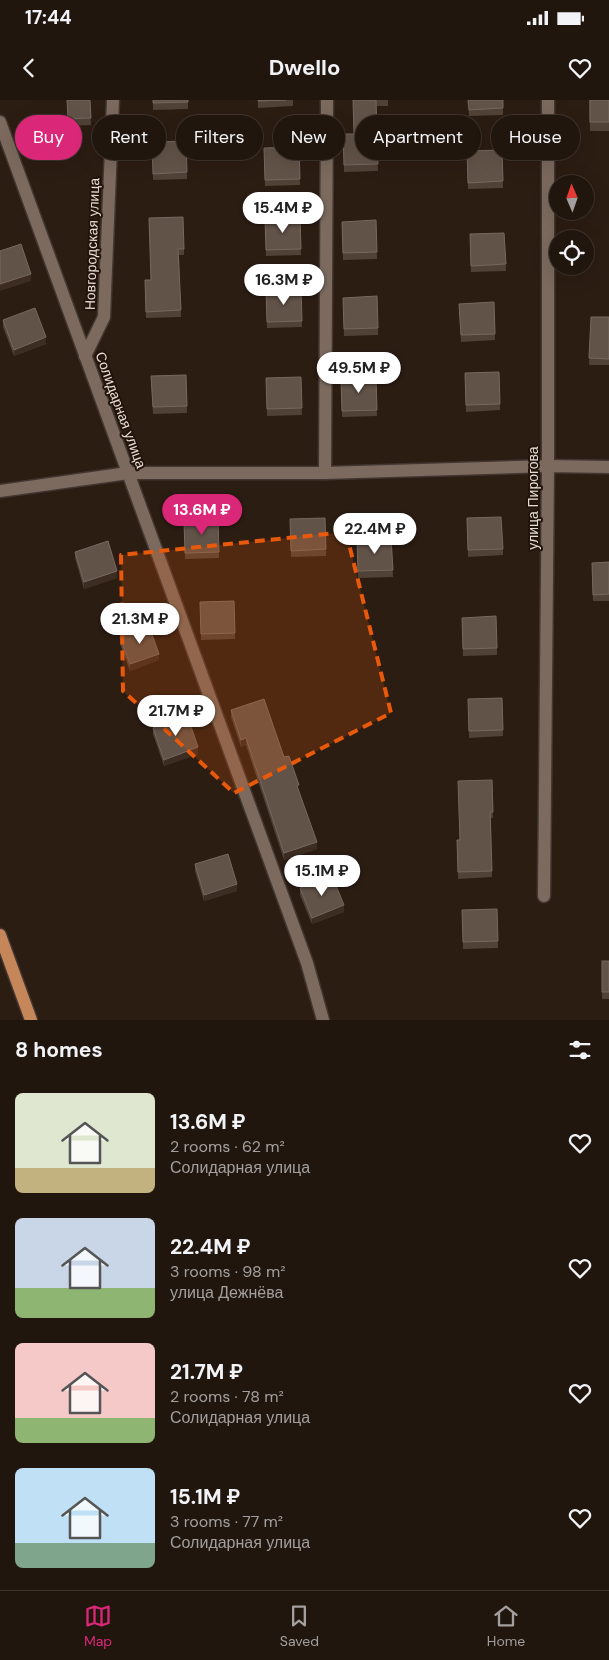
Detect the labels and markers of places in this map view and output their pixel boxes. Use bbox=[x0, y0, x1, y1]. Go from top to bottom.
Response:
pin: 15.4M ₽ bbox=[237, 192, 329, 234]
pin: 16.3M ₽ bbox=[238, 264, 330, 306]
pin: 49.5M ₽ bbox=[313, 352, 405, 394]
pin: 13.6M ₽ bbox=[156, 494, 248, 536]
pin: 22.4M ₽ bbox=[329, 512, 421, 555]
pin: 21.3M ₽ bbox=[94, 602, 186, 645]
pin: 21.7M ₽ bbox=[130, 694, 222, 737]
pin: 15.1M ₽ bbox=[276, 854, 368, 897]

